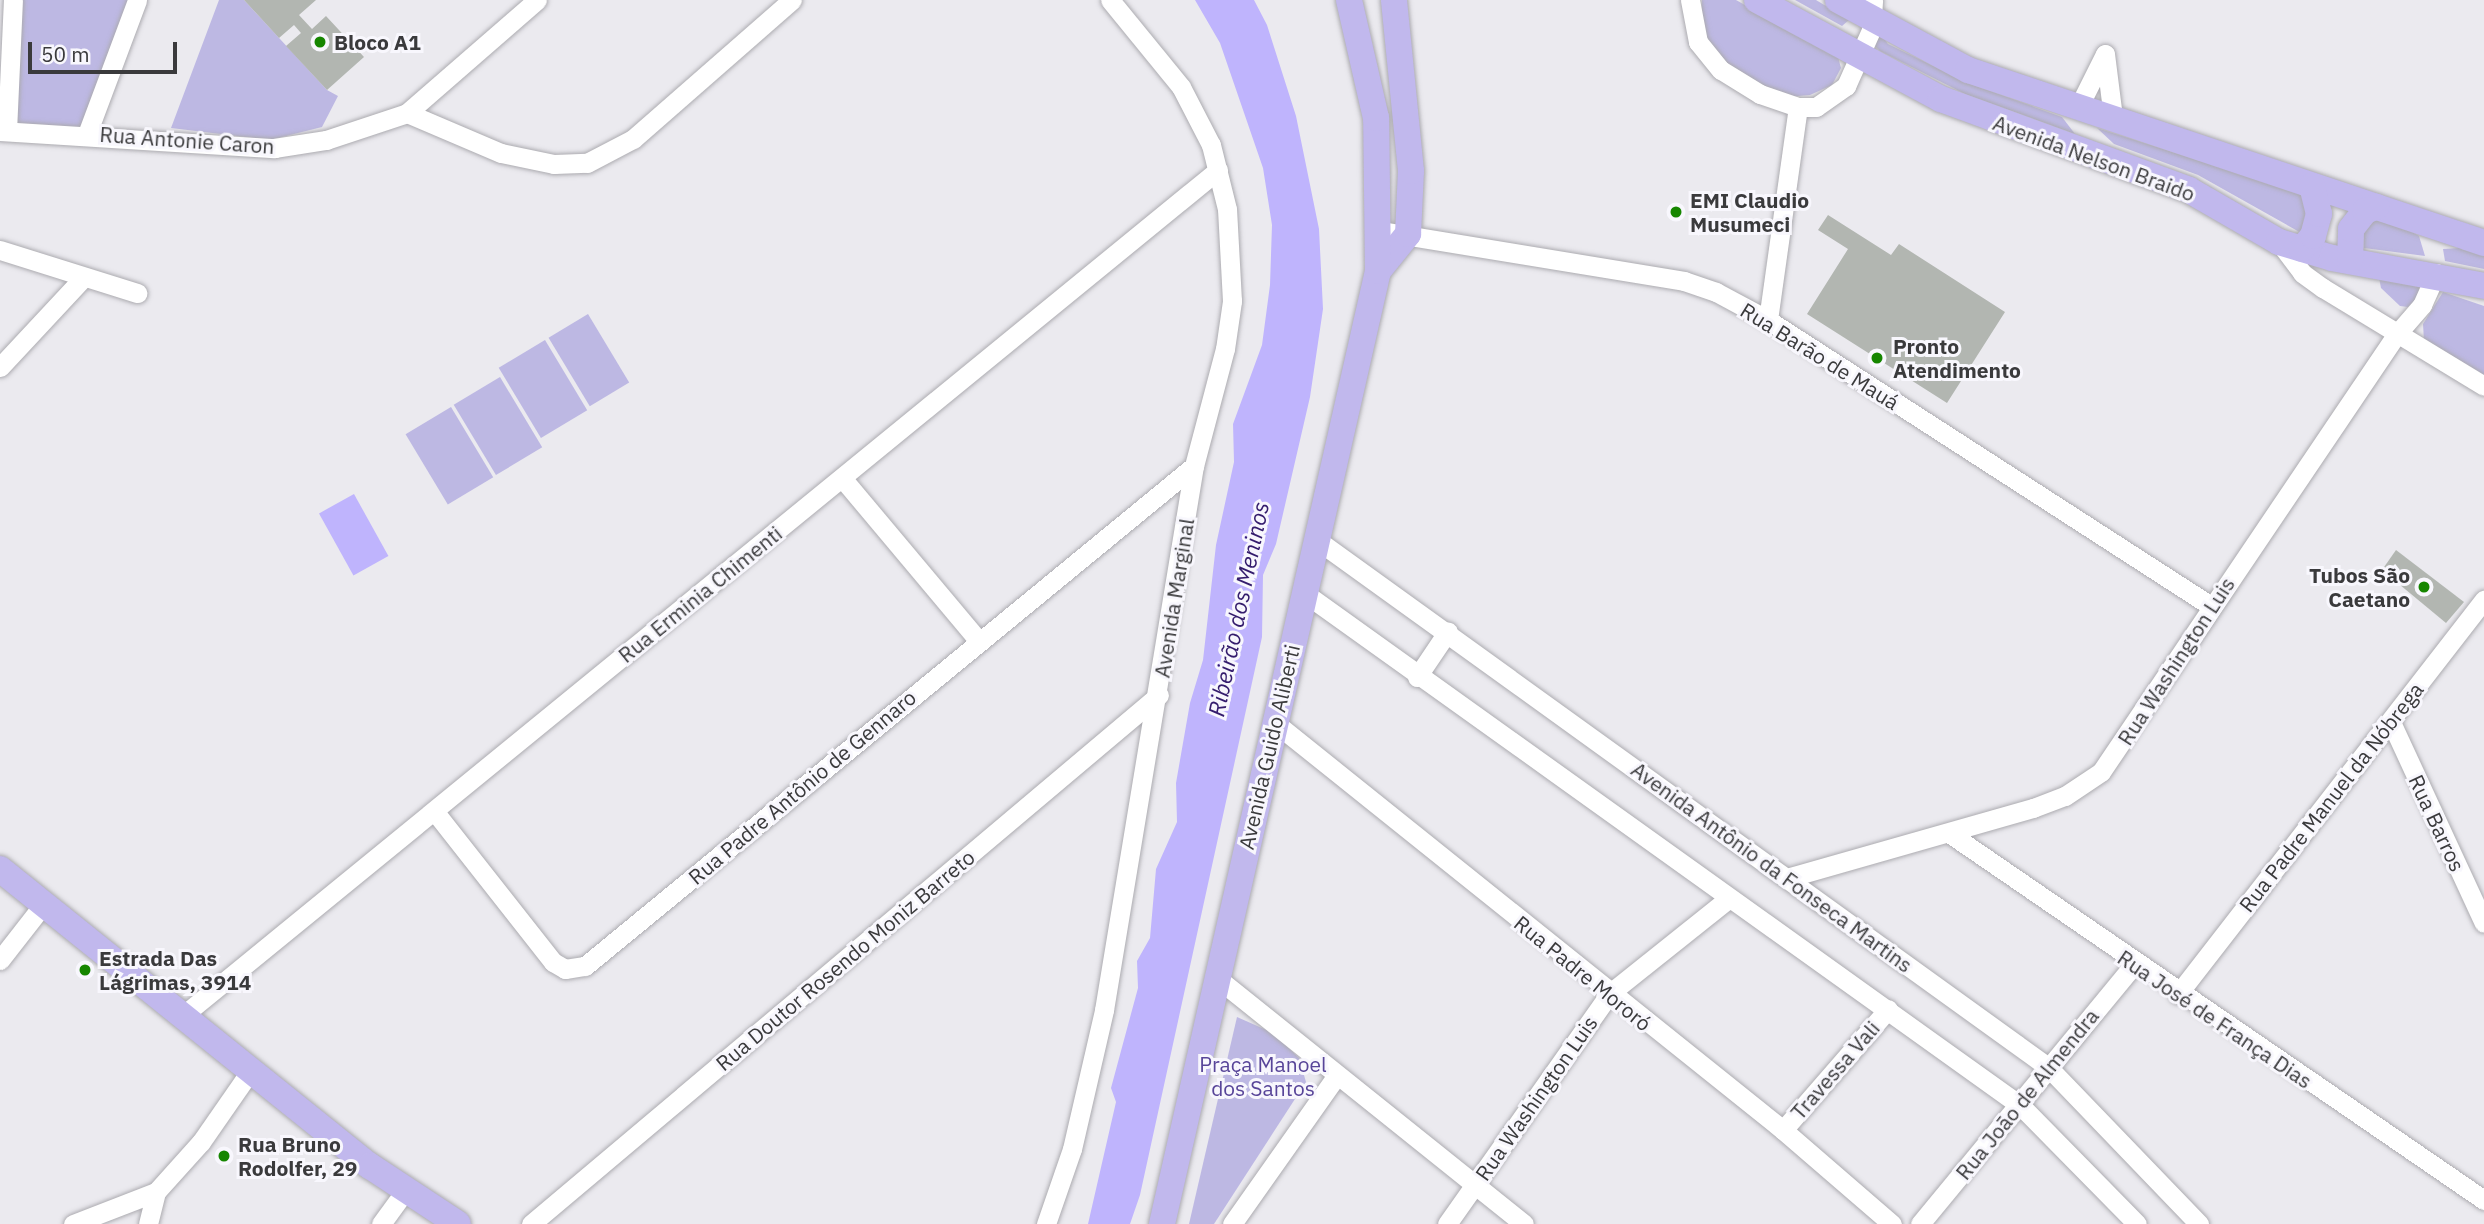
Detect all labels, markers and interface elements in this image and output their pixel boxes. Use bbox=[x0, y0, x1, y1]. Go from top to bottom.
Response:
scale bar bbox=[32, 28, 180, 72]
place label: Bloco A1 bbox=[334, 29, 421, 55]
marker: Bloco A1 bbox=[312, 34, 328, 50]
text: 50 m bbox=[41, 40, 90, 68]
street label: Avenida Nelson Braido bbox=[1990, 110, 2198, 206]
street label: Rua Antonie Caron bbox=[99, 121, 275, 159]
place label: EMI Claudio Musumeci bbox=[1690, 187, 1809, 237]
marker: EMI Claudio Musumeci bbox=[1668, 204, 1684, 220]
street label: Rua Barão de Mauá bbox=[1736, 297, 1904, 415]
place label: Pronto Atendimento bbox=[1893, 333, 2021, 383]
marker: Pronto Atendimento bbox=[1867, 348, 1887, 368]
water label: Ribeirão dos Meninos bbox=[1202, 499, 1274, 719]
street label: Avenida Marginal bbox=[1149, 517, 1199, 679]
street label: Rua Erminia Chimenti bbox=[613, 520, 787, 668]
place label: Tubos São Caetano bbox=[2309, 562, 2410, 612]
street label: Rua Washington Luis bbox=[2112, 572, 2240, 750]
marker: Tubos São Caetano bbox=[2416, 579, 2432, 595]
street label: Avenida Guido Aliberti bbox=[1233, 642, 1305, 852]
street label: Rua Padre Manuel da Nóbrega bbox=[2234, 677, 2428, 917]
street label: Rua Padre Antônio de Gennaro bbox=[683, 684, 921, 890]
street label: Avenida Antônio da Fonseca Martins bbox=[1627, 757, 1917, 977]
street label: Rua Barros bbox=[2404, 771, 2470, 875]
street label: Rua Doutor Rosendo Moniz Barreto bbox=[711, 844, 979, 1076]
street label: Rua Padre Mororó bbox=[1509, 910, 1657, 1036]
place label: Estrada Das Lágrimas, 3914 bbox=[99, 945, 251, 995]
street label: Rua José de França Dias bbox=[2113, 945, 2317, 1093]
marker: Estrada Das Lágrimas, 3914 bbox=[77, 962, 93, 978]
street label: Rua João de Almendra bbox=[1950, 1003, 2104, 1185]
street label: Rua Washington Luis bbox=[1470, 1011, 1602, 1185]
street label: Travessa Vali bbox=[1785, 1016, 1885, 1124]
park label: Praça Manoel dos Santos bbox=[1199, 1051, 1327, 1101]
place label: Rua Bruno Rodolfer, 29 bbox=[238, 1131, 357, 1181]
marker: Rua Bruno Rodolfer, 29 bbox=[216, 1148, 232, 1164]

